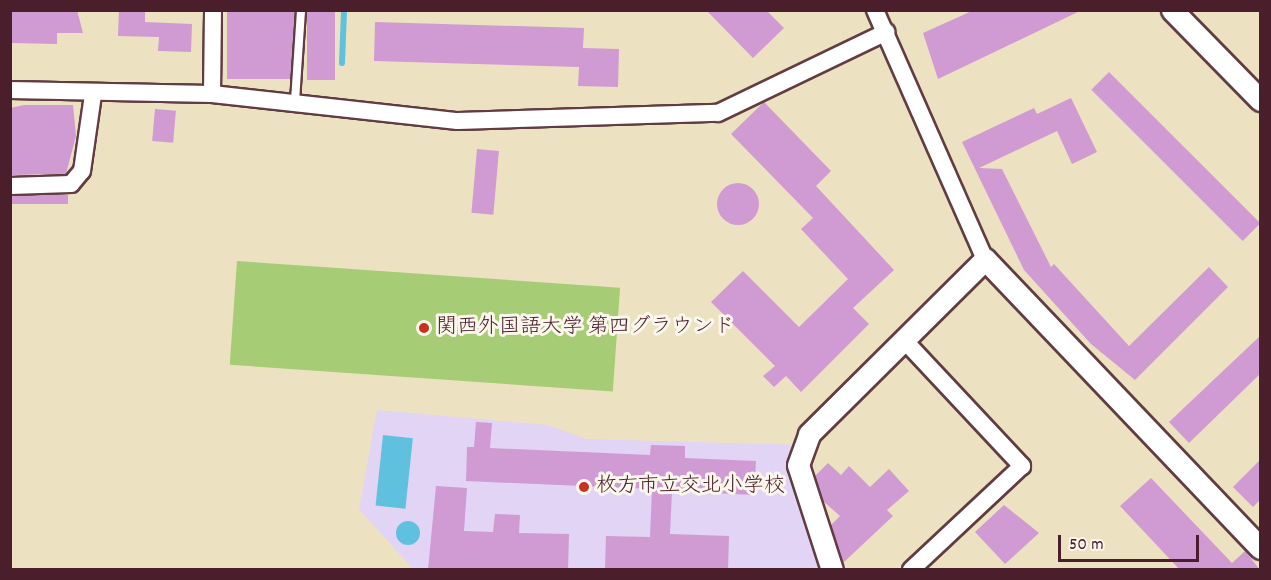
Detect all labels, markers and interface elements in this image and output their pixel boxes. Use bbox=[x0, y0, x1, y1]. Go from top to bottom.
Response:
place label: 関西外国語大学 第四グラウンド bbox=[436, 315, 735, 341]
marker: 関西外国語大学 第四グラウンド bbox=[417, 321, 431, 335]
place label: 枚方市立交北小学校 bbox=[596, 474, 785, 500]
marker: 枚方市立交北小学校 bbox=[577, 480, 591, 494]
scale bar bbox=[1061, 523, 1202, 561]
text: 50 m bbox=[1069, 533, 1104, 558]

